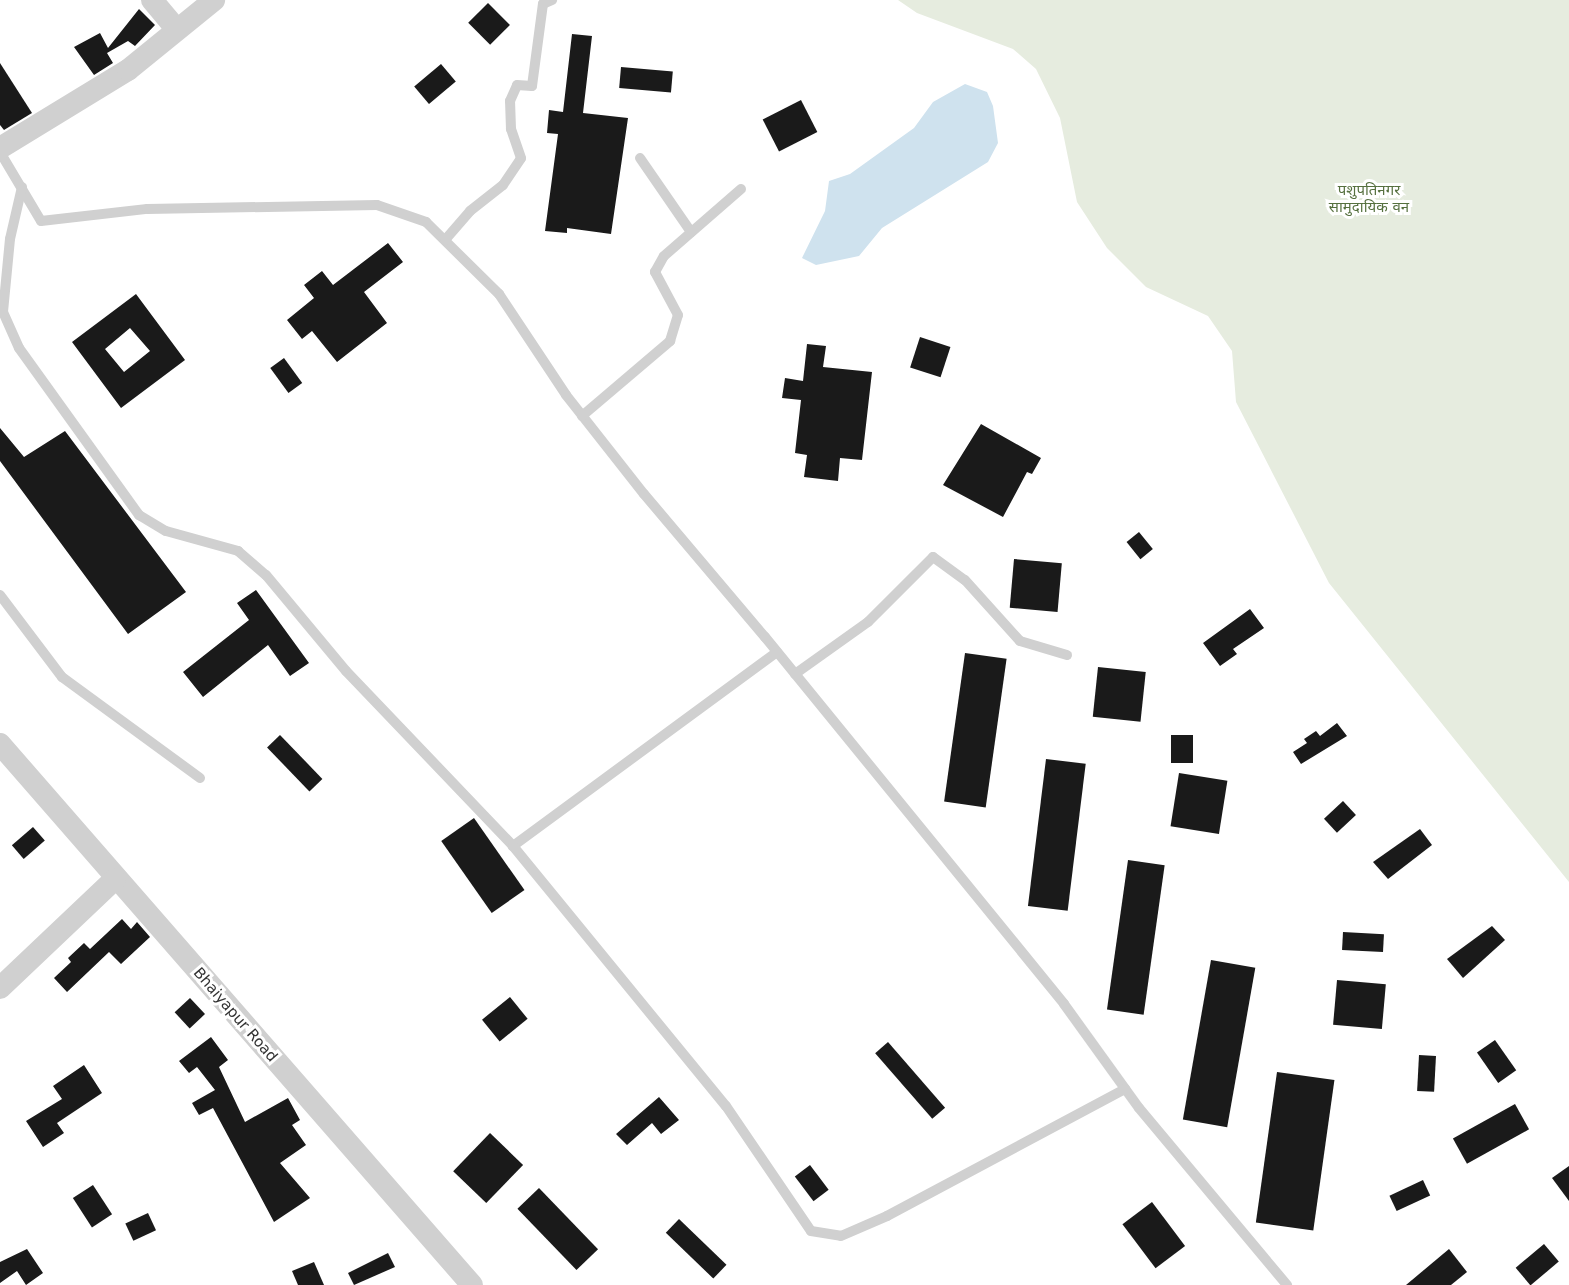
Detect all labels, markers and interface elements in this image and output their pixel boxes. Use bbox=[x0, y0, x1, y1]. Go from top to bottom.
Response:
park label: पशुपतिनगर सामुदायिक वन bbox=[1329, 181, 1409, 216]
street label: Bhaiyapur Road bbox=[189, 964, 281, 1066]

